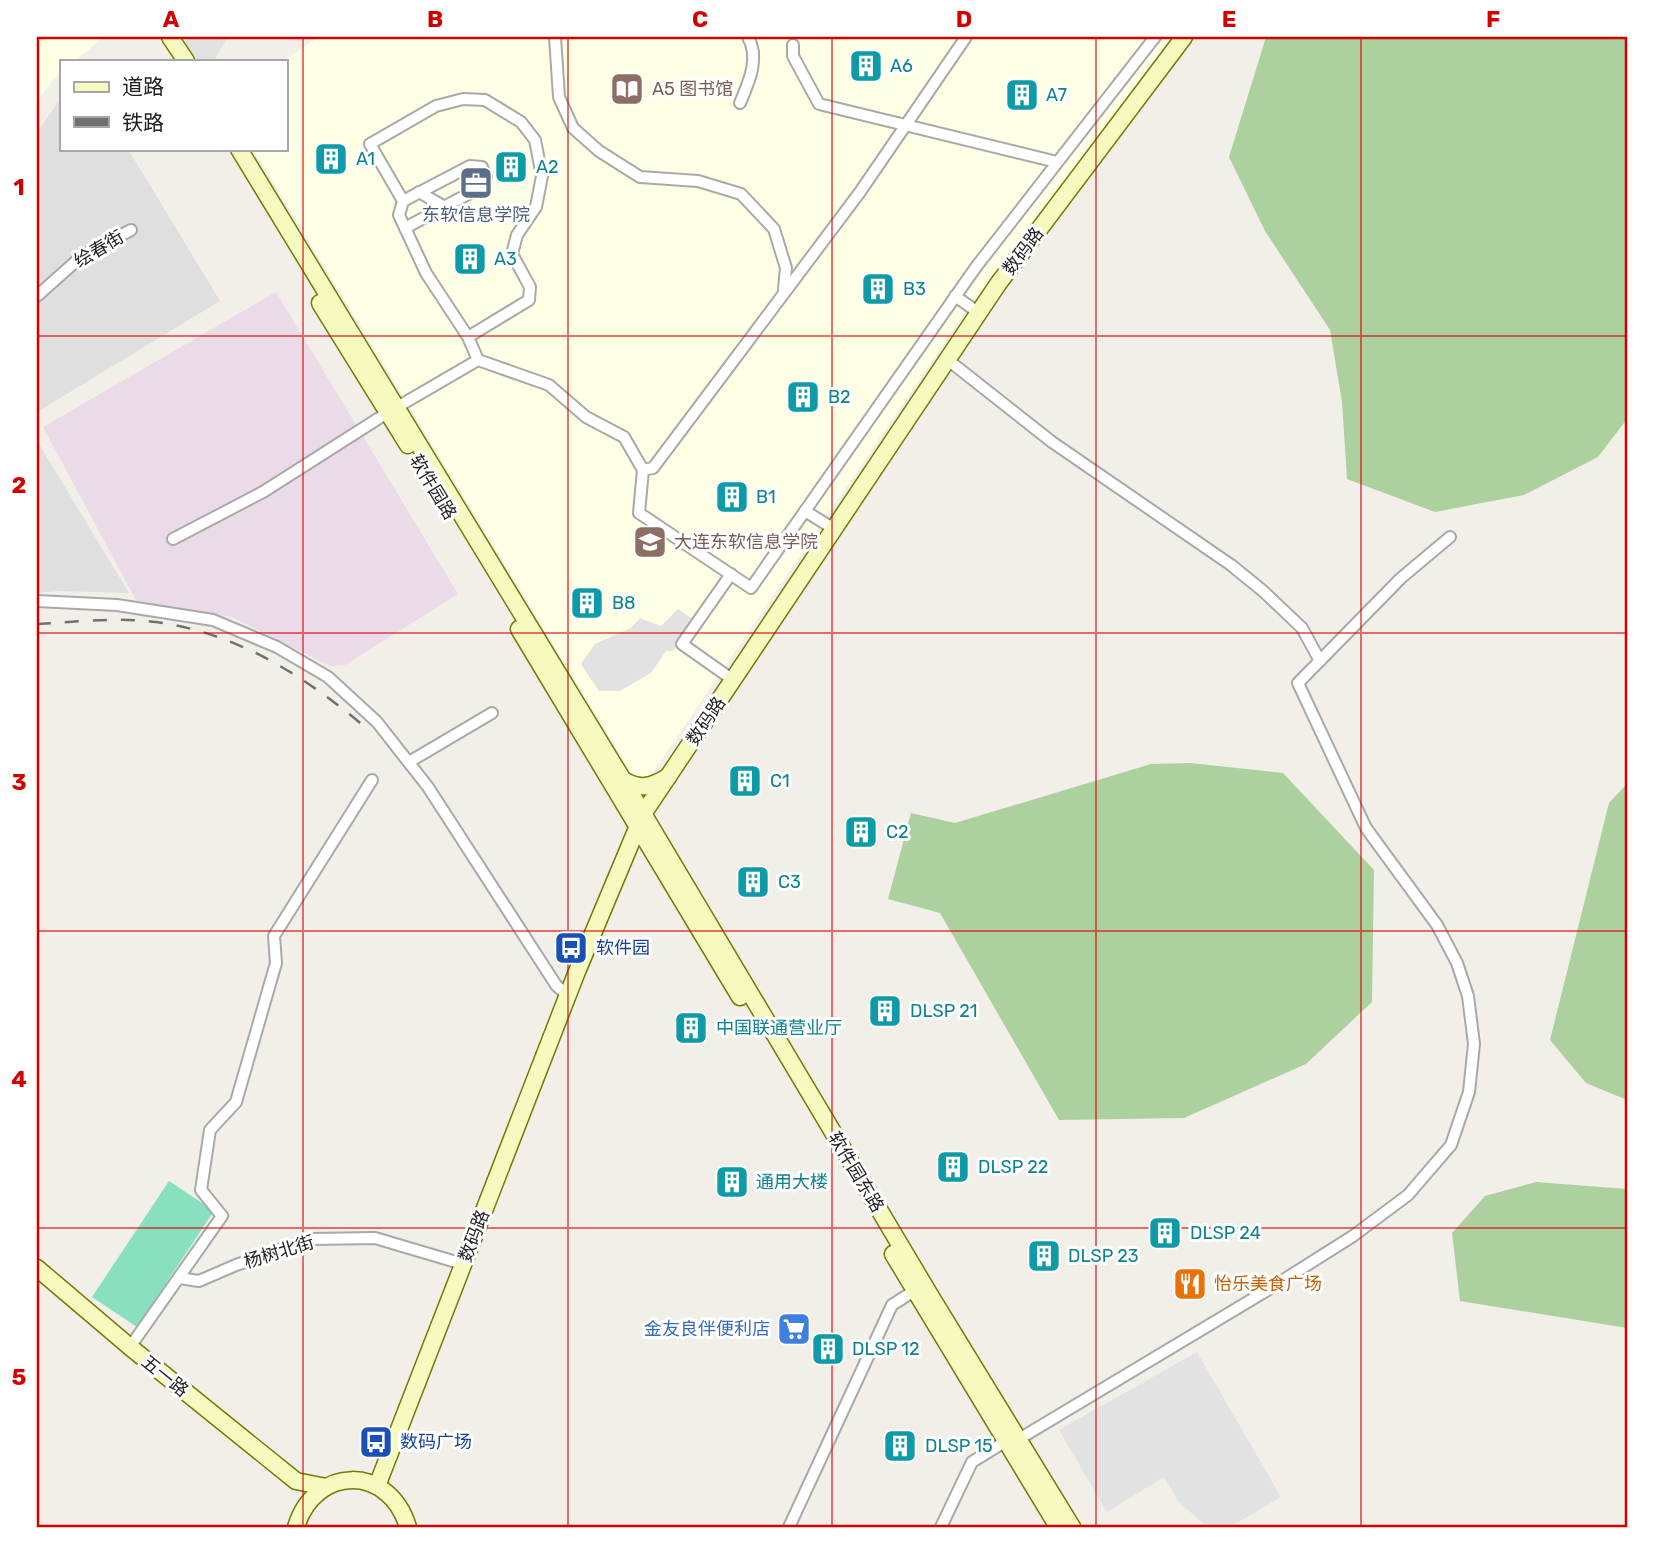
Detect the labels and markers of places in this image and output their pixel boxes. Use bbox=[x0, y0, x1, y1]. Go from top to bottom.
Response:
building icon: A6 bbox=[847, 47, 885, 85]
place label: A6 bbox=[890, 55, 913, 77]
library icon: A5 图书馆 bbox=[608, 70, 646, 108]
building icon: A7 bbox=[1003, 76, 1041, 114]
place label: A5 图书馆 bbox=[652, 78, 733, 100]
place label: A7 bbox=[1046, 84, 1067, 106]
building icon: A1 bbox=[312, 140, 350, 178]
place label: A1 bbox=[356, 148, 375, 170]
building icon: A2 bbox=[492, 148, 530, 186]
place label: A2 bbox=[536, 156, 559, 178]
office icon: 东软信息学院 bbox=[457, 164, 495, 202]
place label: 东软信息学院 bbox=[422, 204, 530, 226]
building icon: A3 bbox=[451, 240, 489, 278]
place label: A3 bbox=[494, 248, 517, 270]
building icon: B3 bbox=[859, 270, 897, 308]
place label: B3 bbox=[903, 278, 926, 300]
building icon: B2 bbox=[784, 378, 822, 416]
place label: B2 bbox=[828, 386, 851, 408]
building icon: B1 bbox=[713, 478, 751, 516]
place label: B1 bbox=[756, 486, 776, 508]
school or university icon: 大连东软信息学院 bbox=[631, 523, 669, 561]
place label: 大连东软信息学院 bbox=[674, 531, 818, 553]
building icon: B8 bbox=[568, 584, 606, 622]
place label: B8 bbox=[612, 592, 635, 614]
building icon: C1 bbox=[726, 762, 764, 800]
place label: C1 bbox=[770, 770, 790, 792]
building icon: C2 bbox=[842, 813, 880, 851]
place label: C2 bbox=[886, 821, 909, 843]
building icon: C3 bbox=[734, 863, 772, 901]
place label: C3 bbox=[778, 871, 801, 893]
bus stop icon: 软件园 bbox=[552, 929, 590, 967]
place label: 软件园 bbox=[596, 937, 650, 959]
building icon: DLSP 21 bbox=[866, 992, 904, 1030]
place label: DLSP 21 bbox=[910, 1000, 978, 1022]
building icon: 中国联通营业厅 bbox=[672, 1009, 710, 1047]
place label: 中国联通营业厅 bbox=[716, 1017, 842, 1039]
building icon: DLSP 22 bbox=[934, 1148, 972, 1186]
place label: DLSP 22 bbox=[978, 1156, 1048, 1178]
building icon: 通用大楼 bbox=[713, 1163, 751, 1201]
place label: 通用大楼 bbox=[756, 1171, 828, 1193]
building icon: DLSP 24 bbox=[1146, 1214, 1184, 1252]
place label: DLSP 24 bbox=[1190, 1222, 1261, 1244]
building icon: DLSP 23 bbox=[1025, 1237, 1063, 1275]
place label: DLSP 23 bbox=[1068, 1245, 1139, 1267]
restaurant icon: 怡乐美食广场 bbox=[1171, 1265, 1209, 1303]
place label: 怡乐美食广场 bbox=[1214, 1273, 1322, 1295]
supermarket icon: 金友良伴便利店 bbox=[775, 1310, 813, 1348]
place label: 金友良伴便利店 bbox=[644, 1318, 770, 1340]
building icon: DLSP 12 bbox=[809, 1330, 847, 1368]
place label: DLSP 12 bbox=[852, 1338, 920, 1360]
bus stop icon: 数码广场 bbox=[357, 1423, 395, 1461]
building icon: DLSP 15 bbox=[881, 1427, 919, 1465]
place label: 数码广场 bbox=[400, 1431, 472, 1453]
place label: DLSP 15 bbox=[925, 1435, 993, 1457]

